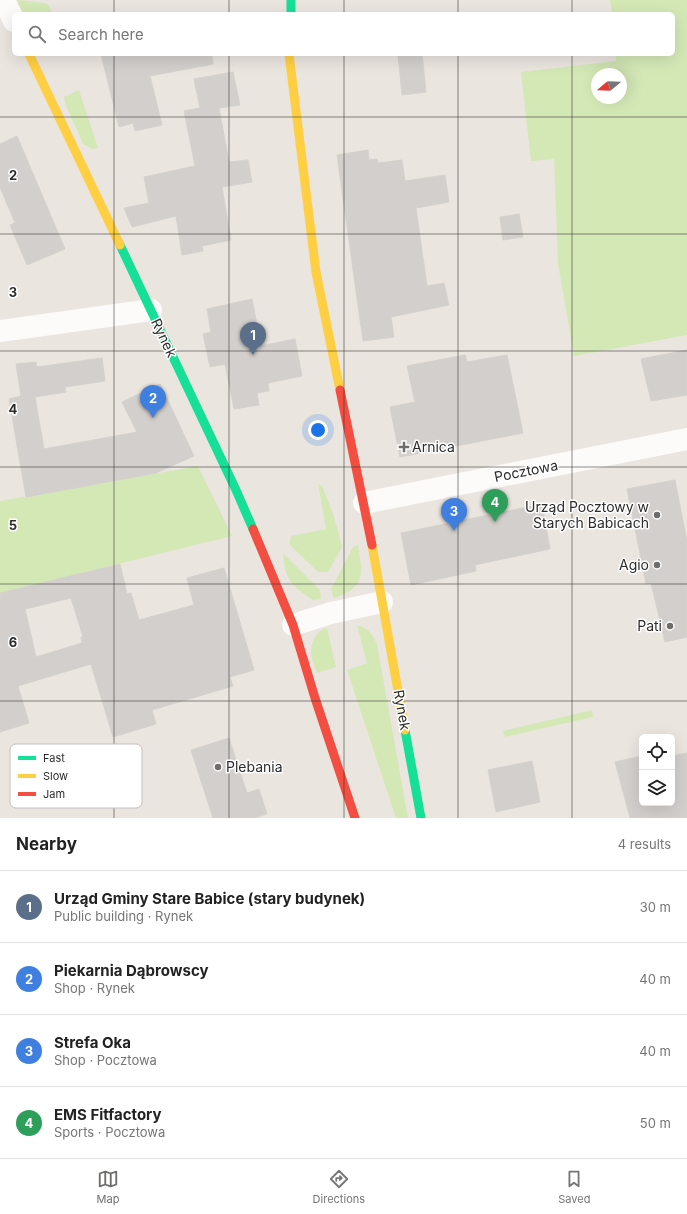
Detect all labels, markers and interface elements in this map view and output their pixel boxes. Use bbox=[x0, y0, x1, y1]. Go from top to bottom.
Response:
search box bbox=[12, 12, 675, 56]
icon: search bbox=[26, 23, 48, 45]
text: Search here bbox=[58, 25, 144, 44]
north arrow bbox=[591, 68, 627, 104]
text: 2 bbox=[9, 167, 17, 183]
text: 3 bbox=[9, 284, 17, 300]
street label: Rynek bbox=[148, 316, 181, 360]
pin: 1 bbox=[240, 322, 266, 355]
pin: 2 bbox=[140, 385, 166, 418]
text: 4 bbox=[9, 401, 18, 417]
your location bbox=[308, 420, 328, 440]
place label: Arnica bbox=[412, 438, 455, 455]
marker: Arnica bbox=[399, 442, 409, 452]
street label: Pocztowa bbox=[493, 456, 559, 485]
pin: 4 bbox=[482, 489, 508, 522]
pin: 3 bbox=[441, 498, 467, 531]
place label: Urząd Pocztowy w Starych Babicach bbox=[525, 498, 649, 531]
marker: Urząd Pocztowy w Starych Babicach bbox=[652, 510, 662, 520]
text: 5 bbox=[9, 517, 17, 533]
place label: Agio bbox=[619, 556, 649, 573]
marker: Agio bbox=[652, 560, 662, 570]
place label: Pati bbox=[637, 617, 662, 634]
marker: Pati bbox=[665, 621, 675, 631]
text: 6 bbox=[9, 634, 17, 650]
street label: Rynek bbox=[391, 688, 414, 732]
map controls bbox=[639, 734, 675, 806]
button: locate bbox=[639, 734, 675, 770]
legend bbox=[10, 744, 142, 808]
text: Fast bbox=[43, 751, 65, 765]
place label: Plebania bbox=[226, 758, 283, 775]
marker: Plebania bbox=[213, 762, 223, 772]
text: Slow bbox=[43, 769, 68, 783]
button: layers bbox=[639, 770, 675, 806]
text: Jam bbox=[43, 787, 65, 801]
text: Nearby bbox=[16, 834, 77, 854]
text: 4 results bbox=[618, 836, 671, 852]
text: Urząd Gminy Stare Babice (stary budynek) bbox=[54, 889, 365, 908]
text: 1 bbox=[26, 899, 32, 915]
text: 30 m bbox=[640, 899, 671, 915]
text: Public building · Rynek bbox=[54, 908, 193, 924]
text: Piekarnia Dąbrowscy bbox=[54, 961, 208, 980]
text: 2 bbox=[25, 971, 33, 987]
text: 40 m bbox=[639, 971, 671, 987]
text: Shop · Rynek bbox=[54, 980, 135, 996]
text: Strefa Oka bbox=[54, 1033, 131, 1052]
text: 3 bbox=[25, 1043, 33, 1059]
text: 40 m bbox=[639, 1043, 671, 1059]
text: Shop · Pocztowa bbox=[54, 1052, 157, 1068]
text: EMS Fitfactory bbox=[54, 1105, 161, 1124]
text: 4 bbox=[25, 1115, 33, 1131]
text: 50 m bbox=[640, 1115, 671, 1131]
text: Sports · Pocztowa bbox=[54, 1124, 165, 1140]
tab: Map bbox=[97, 1168, 119, 1206]
tab: Directions bbox=[313, 1168, 365, 1206]
tab: Saved bbox=[558, 1168, 590, 1206]

